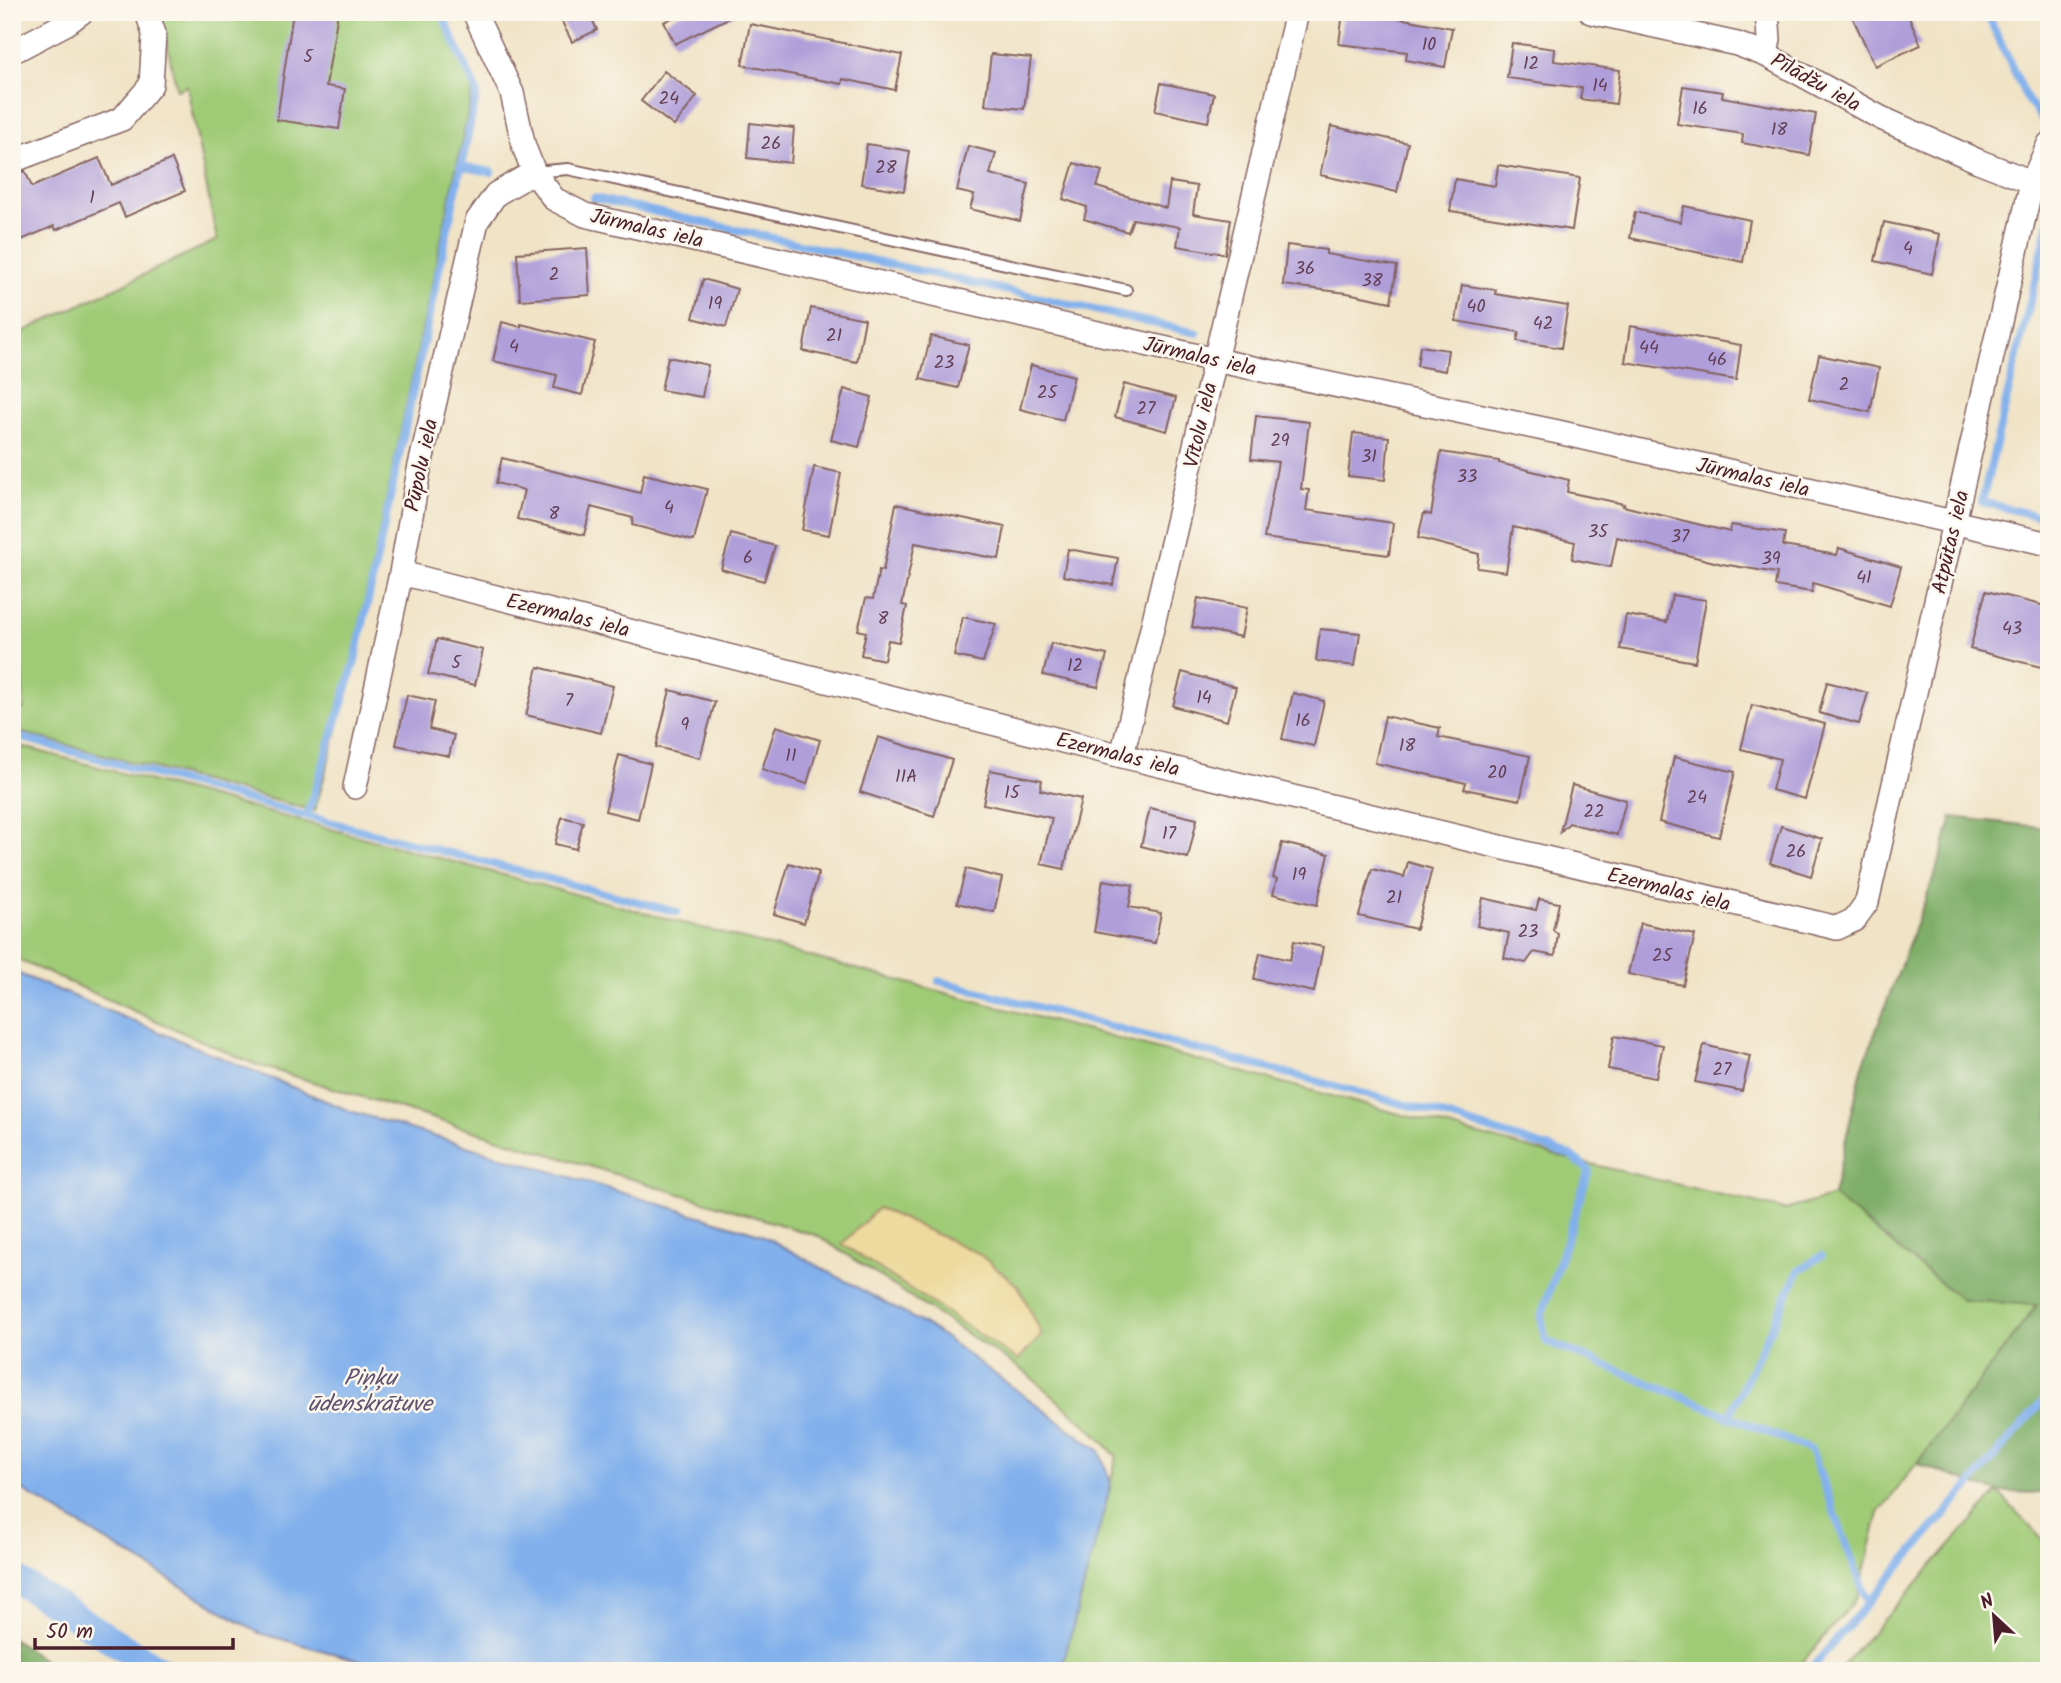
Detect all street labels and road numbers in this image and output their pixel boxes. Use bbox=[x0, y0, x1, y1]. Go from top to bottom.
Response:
street label: Pīlādžu iela bbox=[1764, 45, 1867, 122]
street label: Jūrmalas iela bbox=[587, 200, 707, 258]
street label: Jūrmalas iela bbox=[1140, 328, 1260, 386]
street label: Vītolu iela bbox=[1176, 379, 1227, 471]
street label: Pūpolu iela bbox=[397, 416, 448, 515]
street label: Jūrmalas iela bbox=[1693, 449, 1813, 507]
street label: Atpūtas iela bbox=[1923, 487, 1979, 598]
street label: Ezermalas iela bbox=[502, 585, 633, 648]
street label: Ezermalas iela bbox=[1052, 724, 1183, 787]
street label: Ezermalas iela bbox=[1603, 859, 1734, 922]

